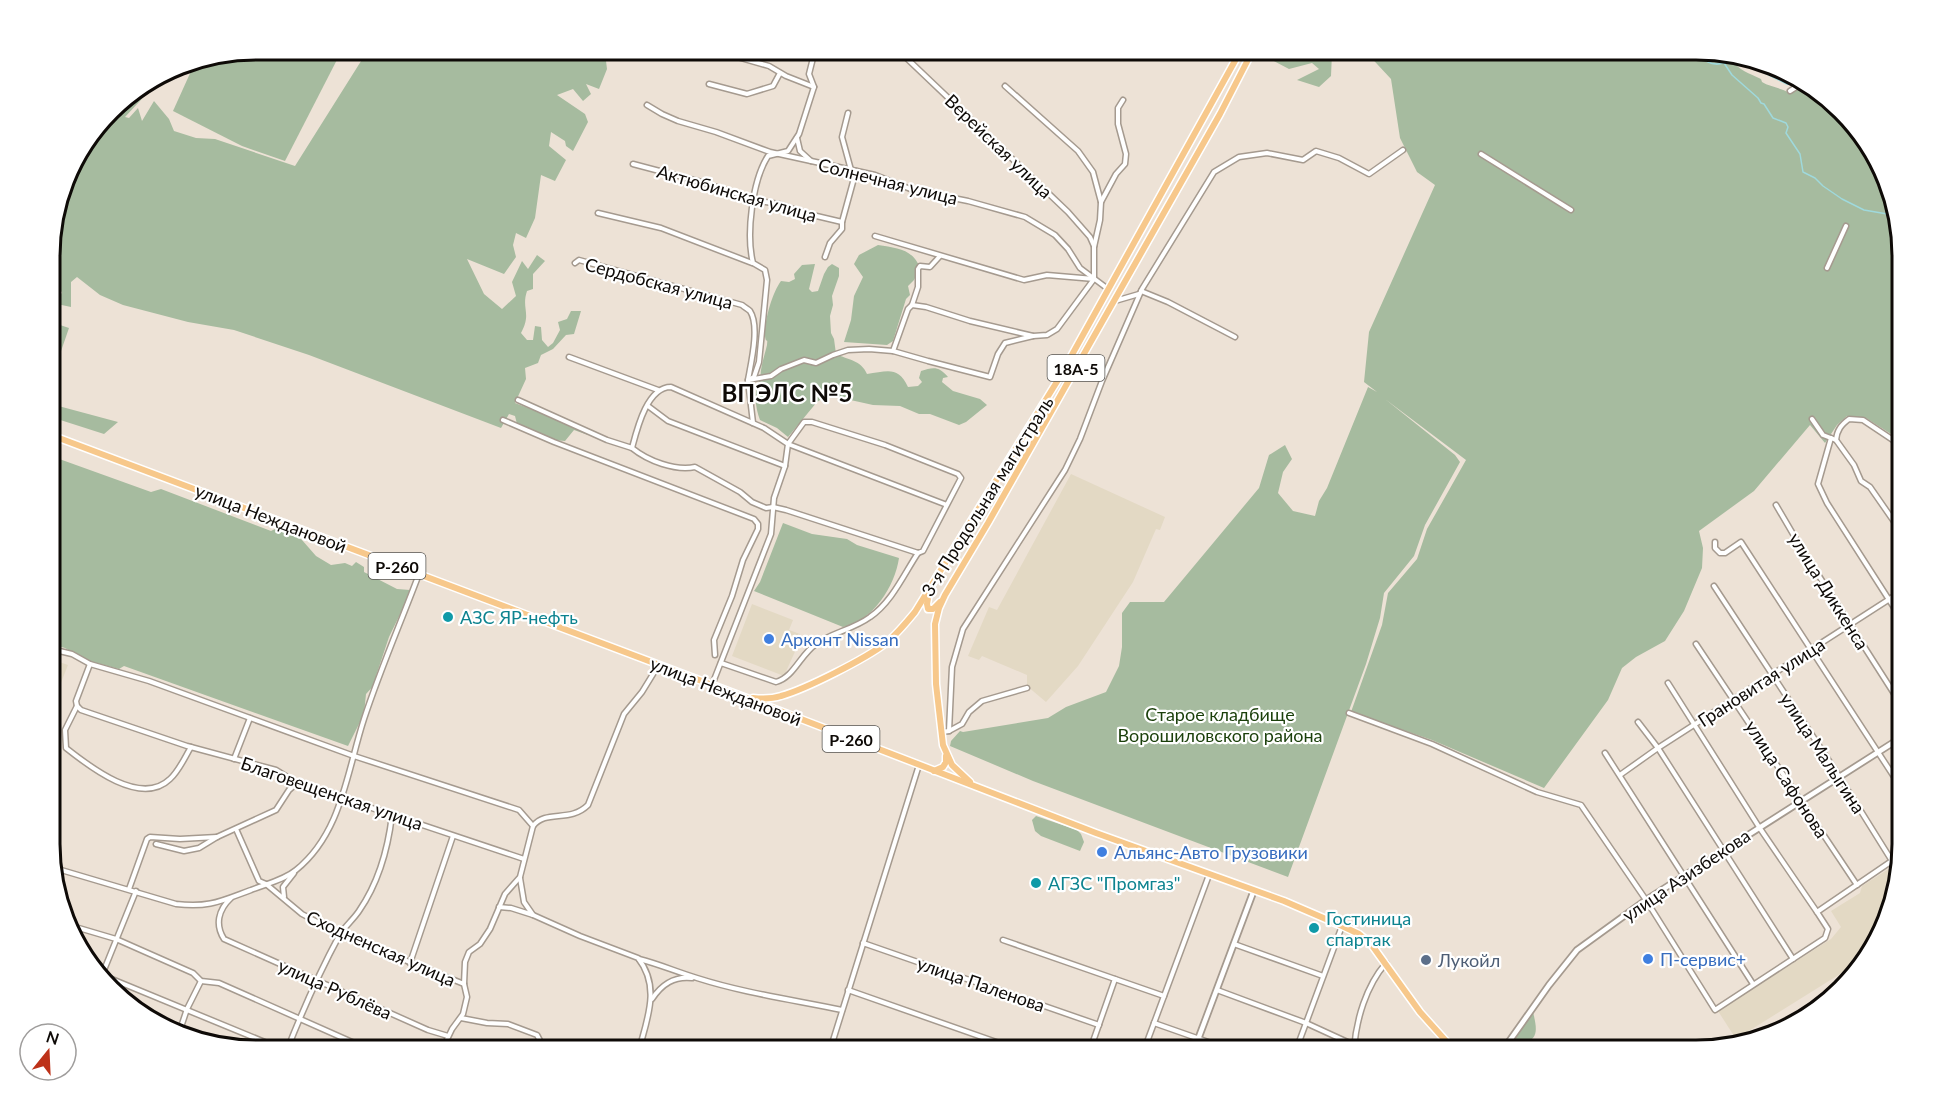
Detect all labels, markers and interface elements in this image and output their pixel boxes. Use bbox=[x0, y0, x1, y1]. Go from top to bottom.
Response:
street label: Верейская улица bbox=[941, 89, 1057, 203]
street label: Солнечная улица bbox=[816, 153, 960, 209]
street label: Актюбинская улица bbox=[655, 160, 819, 226]
street label: Сердобская улица bbox=[583, 253, 735, 313]
road number: 18А-5 bbox=[1048, 355, 1104, 381]
district label: ВПЭЛС №5 bbox=[721, 378, 853, 407]
street label: 3-я Продольная магистраль bbox=[916, 392, 1058, 600]
street label: улица Неждановой bbox=[192, 479, 350, 557]
street label: улица Диккенса bbox=[1784, 529, 1874, 653]
road number: Р-260 bbox=[368, 553, 426, 579]
place label: АЗС ЯР-нефть bbox=[460, 606, 578, 628]
marker: АЗС ЯР-нефть bbox=[441, 610, 455, 624]
place label: Арконт Nissan bbox=[781, 628, 899, 650]
marker: Арконт Nissan bbox=[762, 632, 776, 646]
street label: Грановитая улица bbox=[1693, 633, 1829, 731]
street label: улица Неждановой bbox=[647, 652, 805, 730]
street label: улица Малыгина bbox=[1776, 688, 1870, 818]
park label: Старое кладбище Ворошиловского района bbox=[1117, 703, 1323, 746]
street label: улица Сафонова bbox=[1741, 716, 1833, 842]
road number: Р-260 bbox=[822, 726, 880, 752]
street label: Благовещенская улица bbox=[238, 752, 426, 834]
street label: улица Азизбекова bbox=[1618, 824, 1754, 926]
place label: Альянс-Авто Грузовики bbox=[1114, 841, 1308, 863]
marker: Альянс-Авто Грузовики bbox=[1095, 845, 1109, 859]
place label: АГЗС "Промгаз" bbox=[1048, 872, 1180, 894]
marker: АГЗС "Промгаз" bbox=[1029, 876, 1043, 890]
street label: Сходненская улица bbox=[303, 905, 459, 991]
place label: Гостиница спартак bbox=[1326, 907, 1411, 950]
marker: Гостиница спартак bbox=[1307, 921, 1321, 935]
place label: П-сервис+ bbox=[1660, 948, 1746, 970]
place label: Лукойл bbox=[1437, 949, 1500, 971]
street label: улица Паленова bbox=[914, 952, 1048, 1016]
marker: П-сервис+ bbox=[1641, 952, 1655, 966]
marker: Лукойл bbox=[1419, 953, 1433, 967]
street label: улица Рублёва bbox=[275, 954, 395, 1024]
north arrow bbox=[18, 1022, 78, 1082]
text: N bbox=[44, 1026, 62, 1048]

